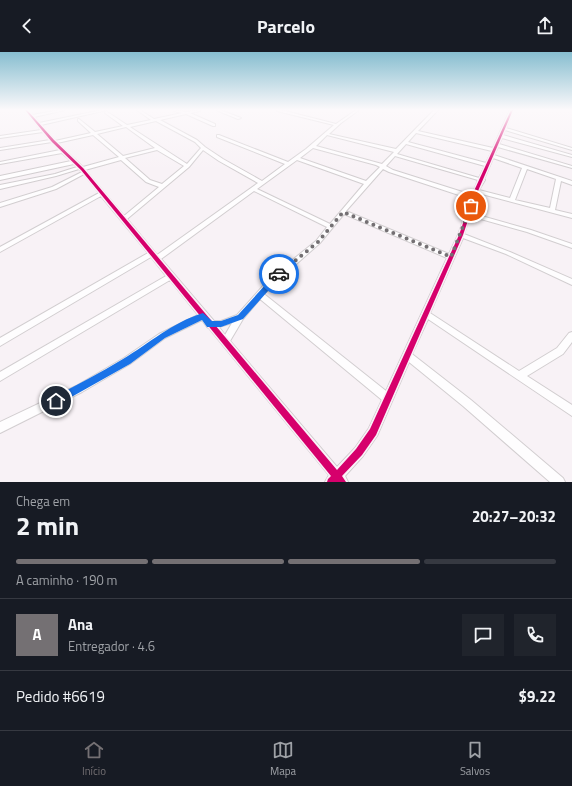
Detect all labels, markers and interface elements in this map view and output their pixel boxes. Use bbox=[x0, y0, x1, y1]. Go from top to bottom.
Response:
text: Parcelo bbox=[257, 13, 315, 40]
icon: back bbox=[16, 15, 38, 37]
icon: share bbox=[534, 15, 556, 37]
pin bbox=[454, 189, 488, 223]
icon: bag bbox=[460, 195, 482, 217]
courier bbox=[259, 254, 299, 294]
icon: car bbox=[268, 263, 290, 285]
pin bbox=[39, 384, 73, 418]
icon: home bbox=[45, 390, 67, 412]
text: Chega em bbox=[16, 491, 70, 511]
text: 20:27–20:32 bbox=[472, 505, 556, 528]
text: 2 min bbox=[16, 506, 79, 545]
text: A caminho · 190 m bbox=[16, 570, 117, 590]
text: Ana bbox=[68, 613, 93, 636]
button: chat bbox=[462, 614, 504, 656]
button: phone bbox=[514, 614, 556, 656]
text: A bbox=[32, 623, 42, 646]
text: Entregador · 4.6 bbox=[68, 636, 155, 656]
text: Pedido #6619 bbox=[16, 685, 105, 708]
text: $9.22 bbox=[519, 685, 556, 708]
tab: Início bbox=[82, 739, 106, 779]
tab: Mapa bbox=[270, 739, 296, 779]
tab: Salvos bbox=[460, 739, 490, 779]

